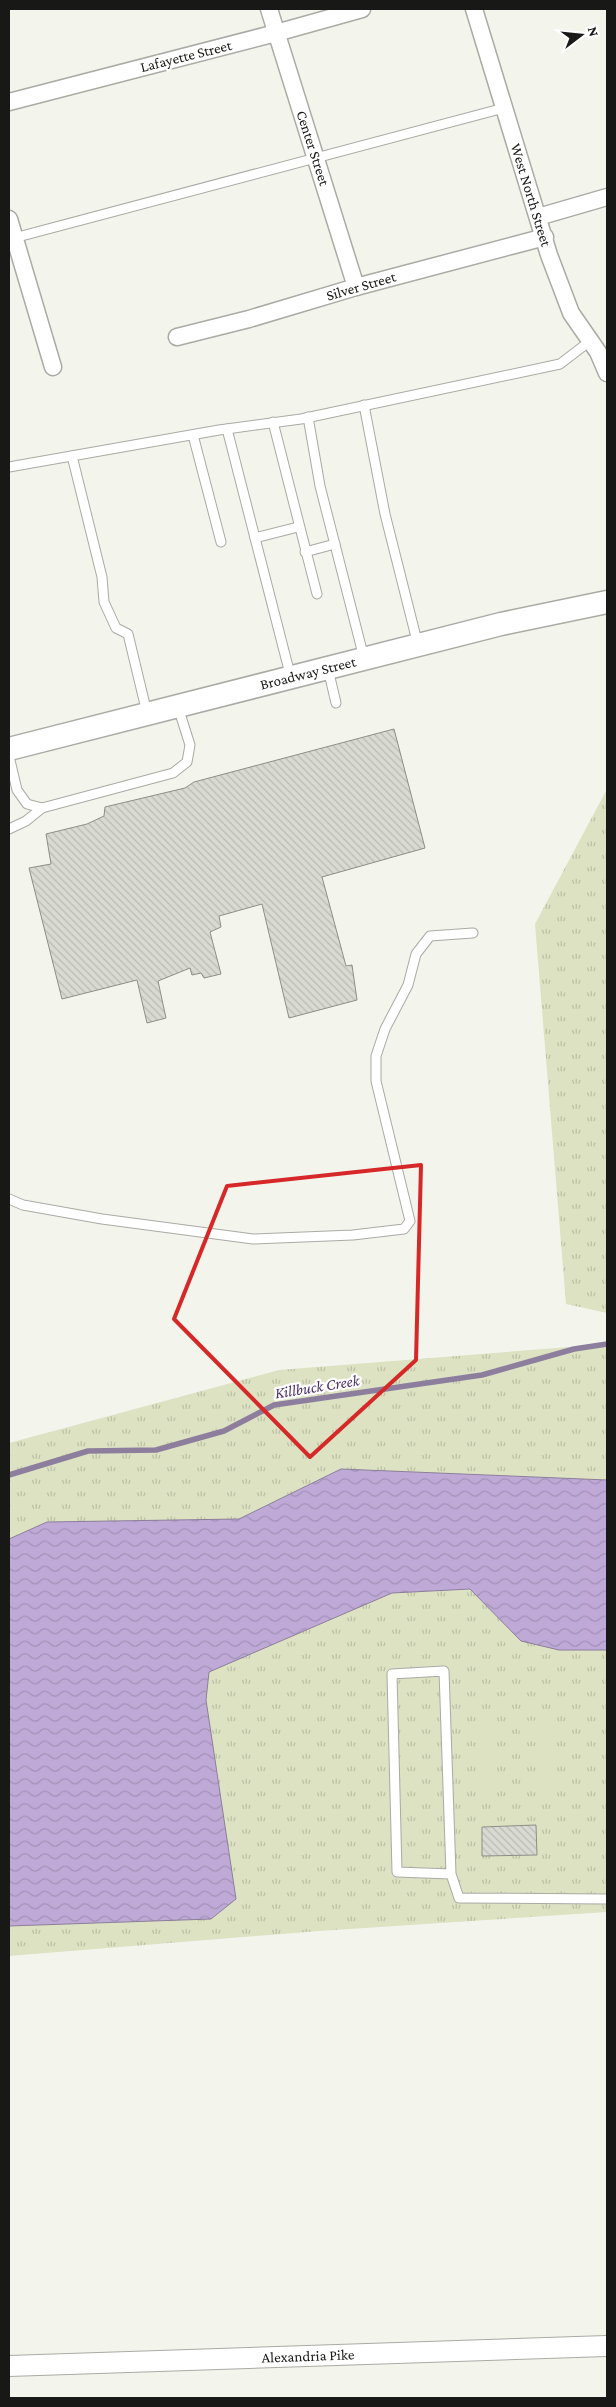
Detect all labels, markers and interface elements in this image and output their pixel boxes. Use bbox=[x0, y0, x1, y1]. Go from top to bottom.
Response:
north arrow bbox=[556, 10, 606, 60]
text: N bbox=[584, 25, 603, 39]
street label: Lafayette Street bbox=[139, 37, 235, 76]
street label: Center Street bbox=[293, 108, 333, 189]
street label: West North Street bbox=[508, 142, 555, 249]
street label: Silver Street bbox=[324, 268, 399, 304]
street label: Broadway Street bbox=[258, 653, 359, 694]
water label: Killbuck Creek bbox=[274, 1371, 362, 1402]
street label: Alexandria Pike bbox=[261, 2346, 355, 2366]

